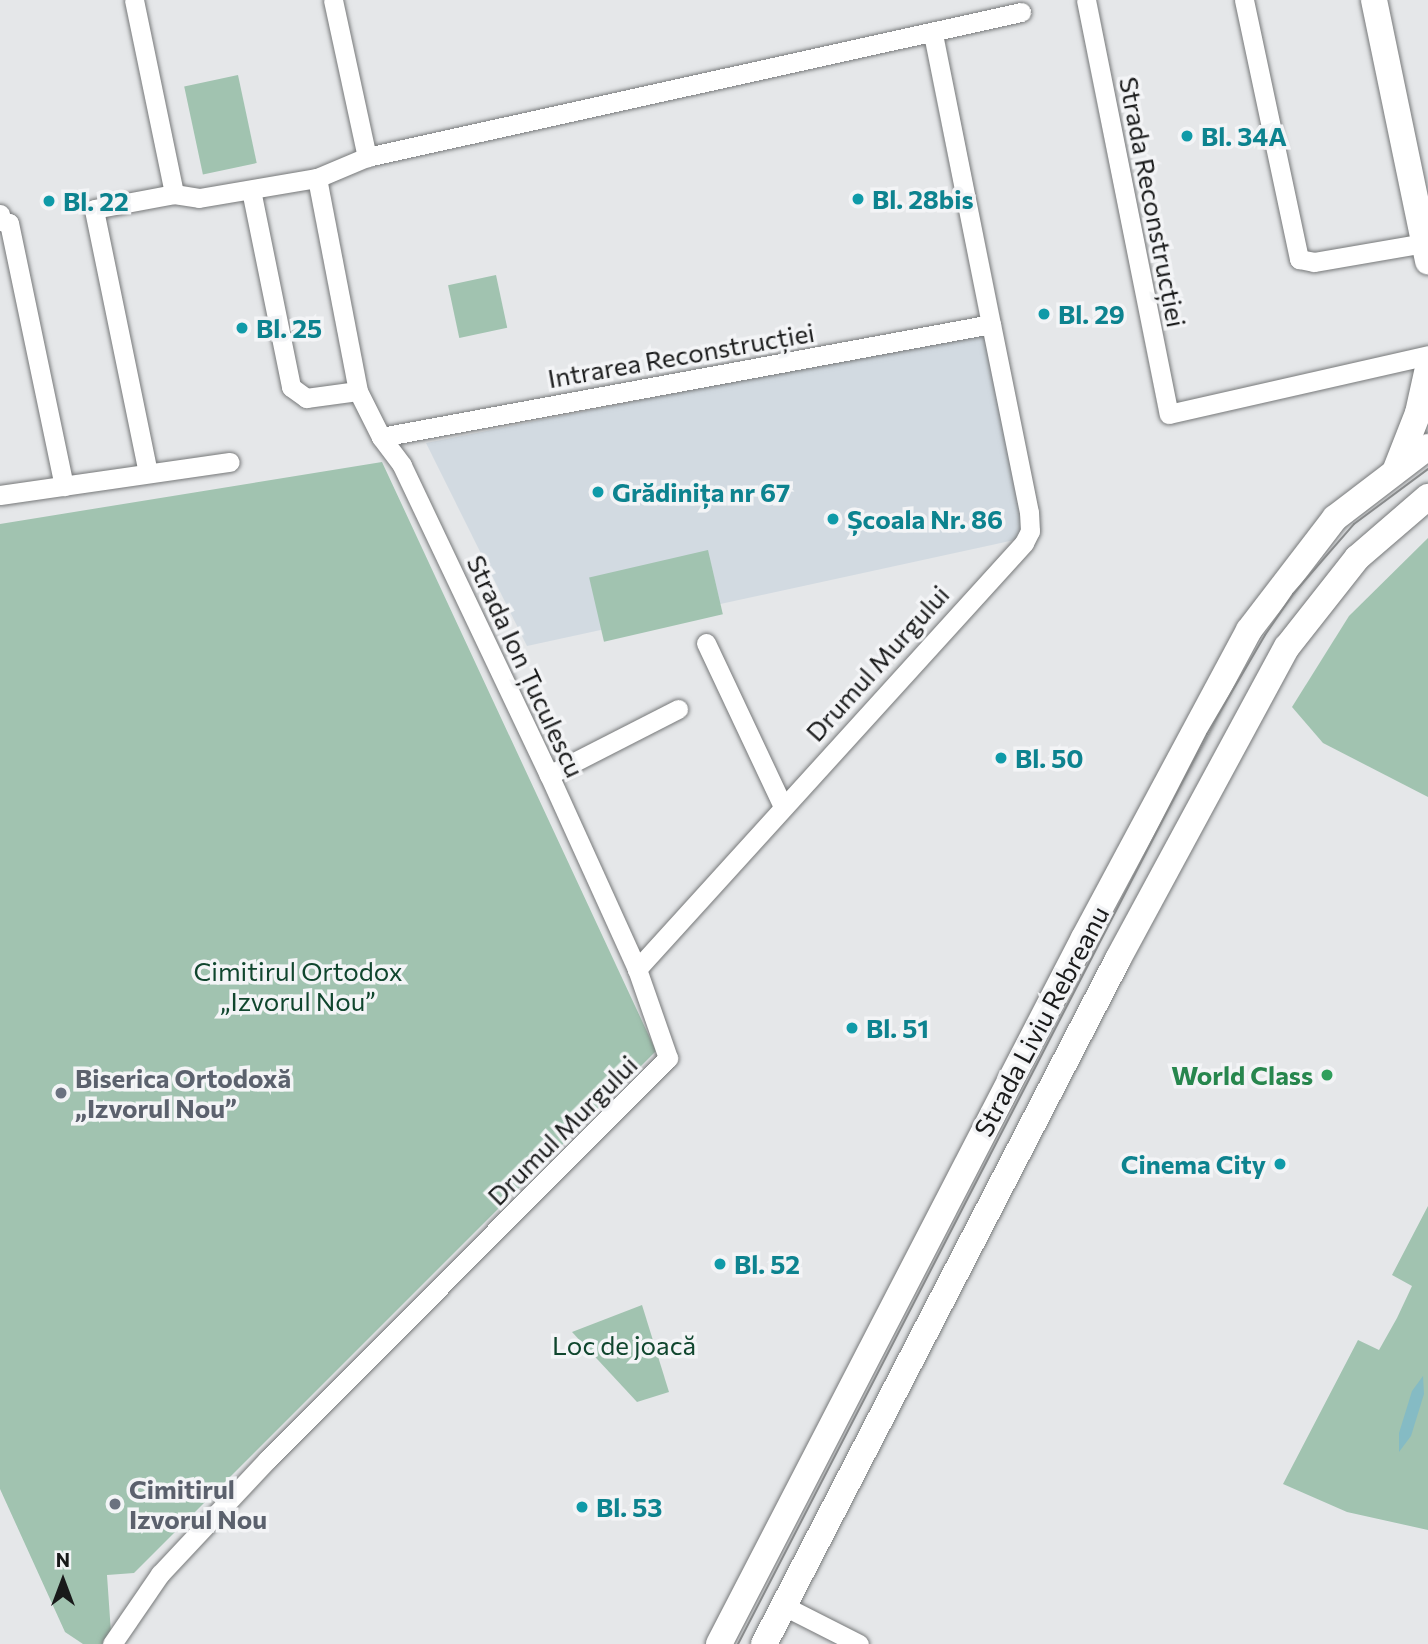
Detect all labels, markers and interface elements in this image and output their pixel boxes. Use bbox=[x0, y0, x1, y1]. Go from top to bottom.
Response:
street label: Strada Reconstrucției bbox=[1113, 74, 1193, 330]
place label: Bl. 34A bbox=[1201, 120, 1287, 152]
marker: Bl. 34A bbox=[1179, 128, 1195, 144]
place label: Bl. 28bis bbox=[872, 183, 974, 215]
place label: Bl. 22 bbox=[63, 185, 129, 217]
marker: Bl. 28bis bbox=[850, 191, 866, 207]
marker: Bl. 22 bbox=[41, 193, 57, 209]
place label: Bl. 29 bbox=[1058, 298, 1125, 330]
marker: Bl. 29 bbox=[1036, 306, 1052, 322]
place label: Bl. 25 bbox=[256, 312, 322, 344]
street label: Intrarea Reconstrucției bbox=[545, 316, 817, 394]
marker: Bl. 25 bbox=[234, 320, 250, 336]
place label: Grădinița nr 67 bbox=[612, 476, 790, 508]
marker: Grădinița nr 67 bbox=[590, 484, 606, 500]
place label: Școala Nr. 86 bbox=[847, 503, 1003, 535]
marker: Școala Nr. 86 bbox=[825, 511, 841, 527]
street label: Strada Ion Țuculescu bbox=[461, 550, 591, 782]
street label: Drumul Murgului bbox=[799, 579, 955, 747]
place label: Bl. 50 bbox=[1015, 742, 1084, 774]
marker: Bl. 50 bbox=[993, 750, 1009, 766]
street label: Strada Liviu Rebreanu bbox=[967, 900, 1115, 1142]
park label: Cimitirul Ortodox „Izvorul Nou” bbox=[193, 955, 403, 1016]
place label: Bl. 51 bbox=[866, 1012, 929, 1044]
marker: Bl. 51 bbox=[844, 1020, 860, 1036]
street label: Drumul Murgului bbox=[481, 1049, 643, 1211]
place label: World Class bbox=[1171, 1059, 1313, 1091]
place label: Biserica Ortodoxă „Izvorul Nou” bbox=[75, 1062, 291, 1124]
marker: World Class bbox=[1319, 1067, 1335, 1083]
marker: Biserica Ortodoxă „Izvorul Nou” bbox=[53, 1085, 69, 1101]
place label: Cinema City bbox=[1121, 1148, 1266, 1180]
marker: Cinema City bbox=[1272, 1156, 1288, 1172]
place label: Bl. 52 bbox=[734, 1248, 800, 1280]
marker: Bl. 52 bbox=[712, 1256, 728, 1272]
park label: Loc de joacă bbox=[552, 1329, 696, 1361]
place label: Cimitirul Izvorul Nou bbox=[129, 1473, 267, 1534]
place label: Bl. 53 bbox=[596, 1491, 662, 1523]
marker: Cimitirul Izvorul Nou bbox=[107, 1496, 123, 1512]
marker: Bl. 53 bbox=[574, 1499, 590, 1515]
north arrow bbox=[28, 1546, 98, 1616]
text: N bbox=[56, 1548, 70, 1571]

